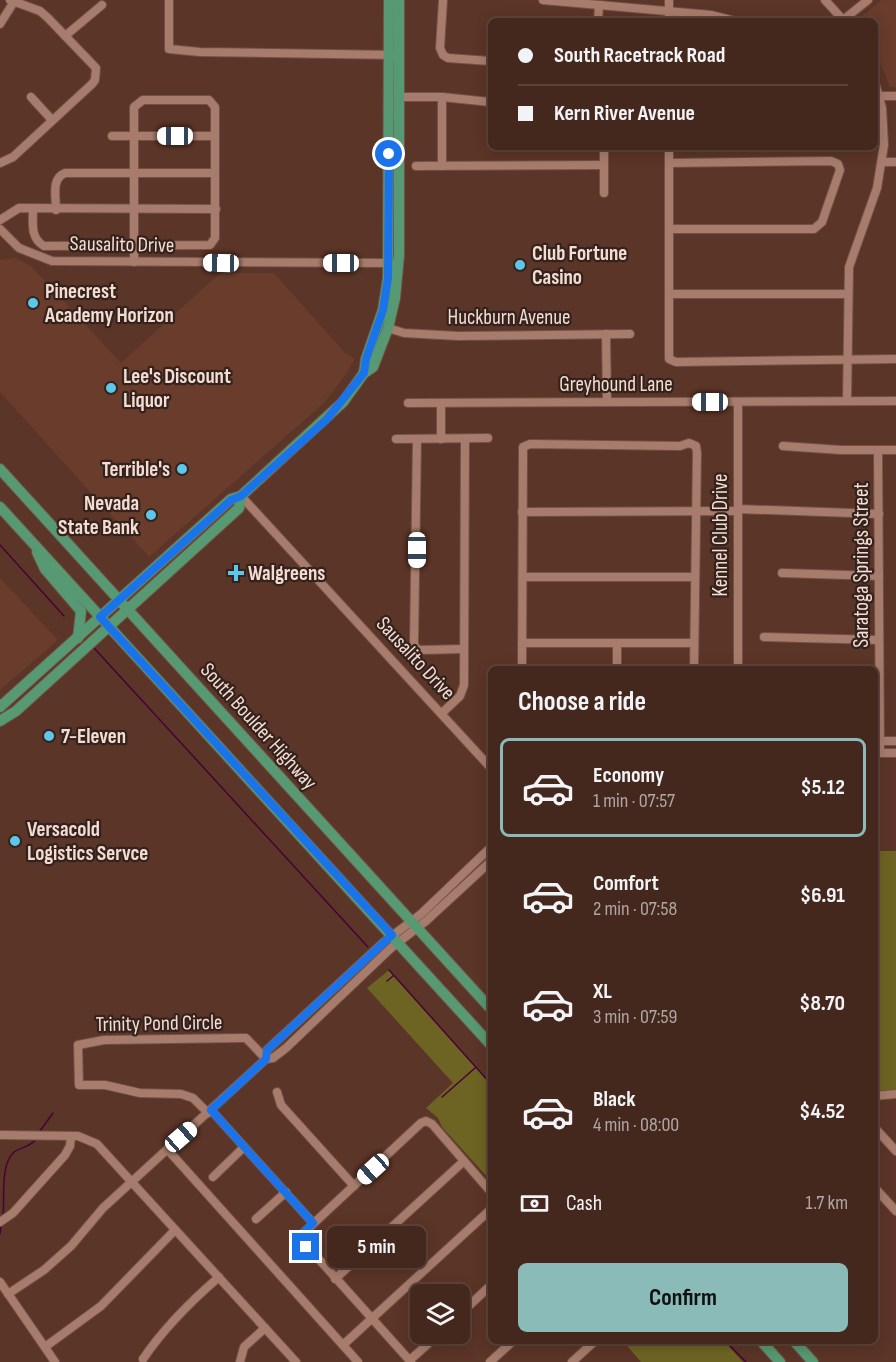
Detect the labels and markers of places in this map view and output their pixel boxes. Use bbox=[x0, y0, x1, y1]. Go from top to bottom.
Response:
place label: Club Fortune Casino bbox=[532, 241, 627, 290]
marker: Club Fortune Casino bbox=[513, 258, 527, 272]
place label: Pinecrest Academy Horizon bbox=[44, 279, 174, 328]
marker: Pinecrest Academy Horizon bbox=[26, 296, 40, 310]
place label: Lee's Discount Liquor bbox=[123, 364, 231, 413]
marker: Lee's Discount Liquor bbox=[104, 381, 118, 395]
place label: Terrible's bbox=[102, 457, 170, 482]
marker: Terrible's bbox=[175, 462, 189, 476]
place label: Nevada State Bank bbox=[58, 491, 139, 540]
marker: Nevada State Bank bbox=[144, 508, 158, 522]
place label: Walgreens bbox=[248, 561, 325, 586]
marker: Walgreens bbox=[229, 566, 243, 580]
place label: 7-Eleven bbox=[61, 724, 126, 749]
marker: 7-Eleven bbox=[42, 729, 56, 743]
place label: Versacold Logistics Servce bbox=[27, 817, 148, 866]
marker: Versacold Logistics Servce bbox=[8, 834, 22, 848]

